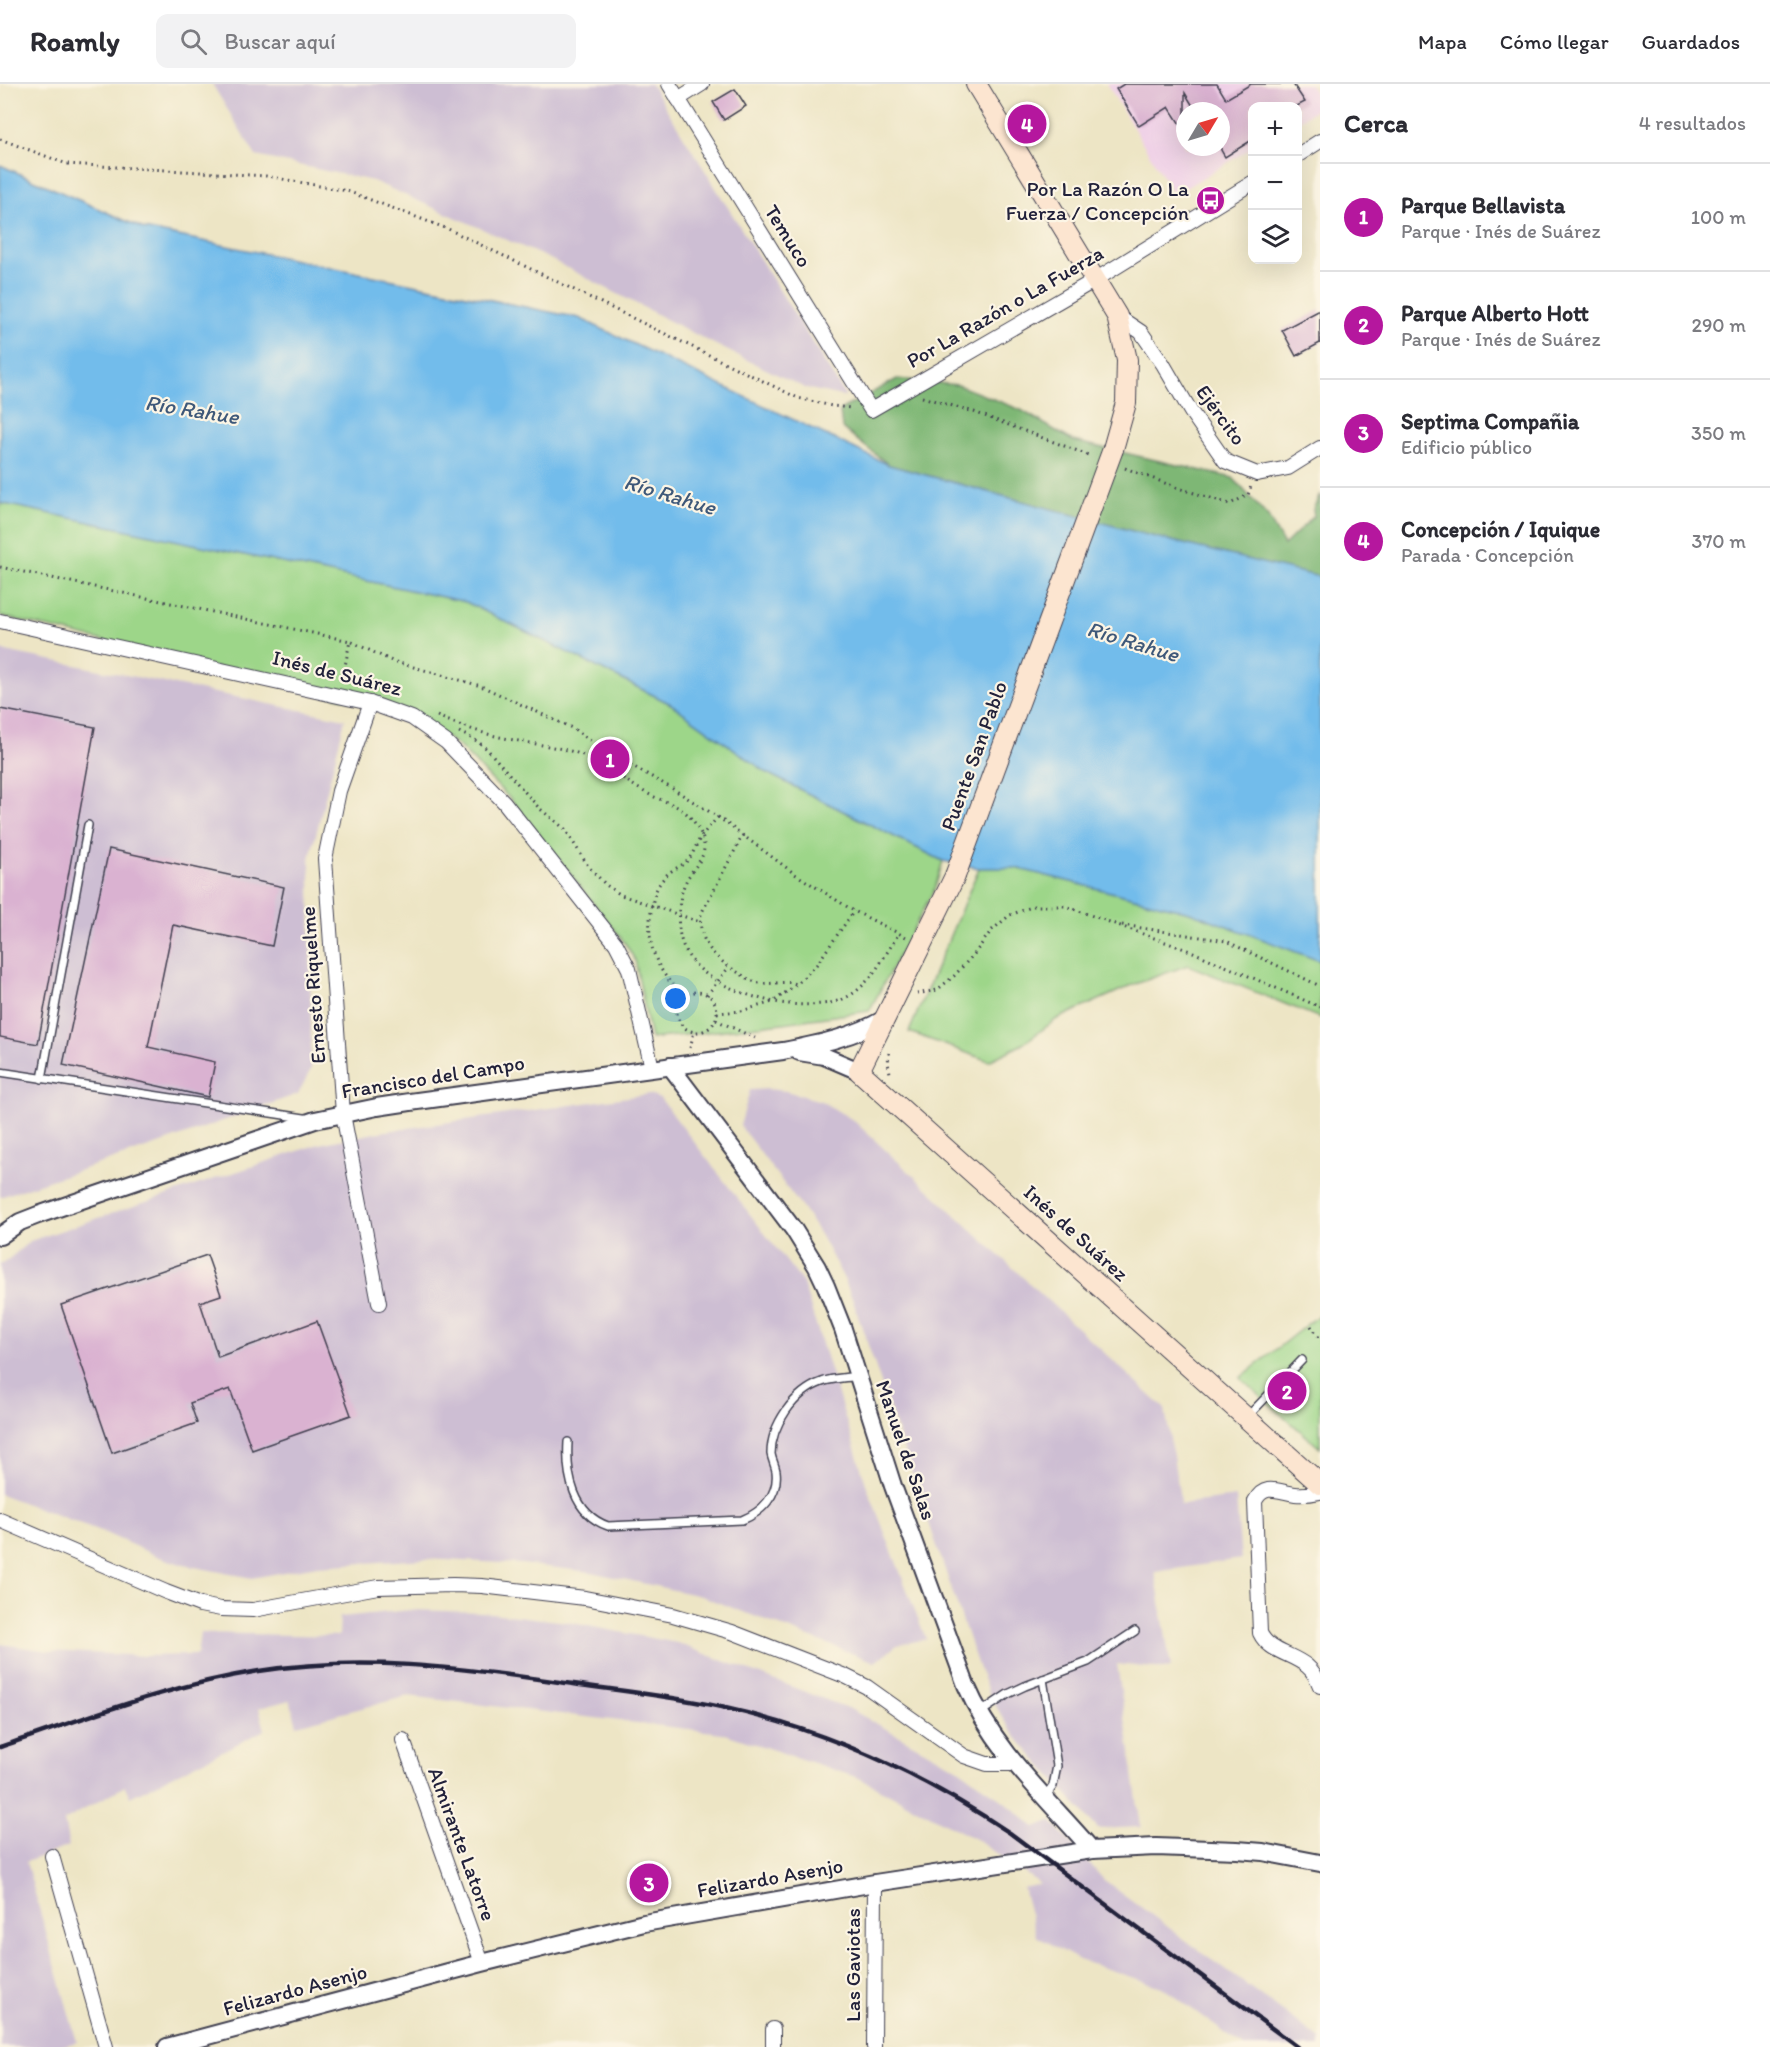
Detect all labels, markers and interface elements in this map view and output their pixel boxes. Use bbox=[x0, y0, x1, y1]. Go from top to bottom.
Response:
search box bbox=[156, 14, 576, 68]
text: Roamly bbox=[30, 24, 120, 58]
icon: search bbox=[177, 25, 210, 58]
text: Buscar aquí bbox=[225, 28, 336, 55]
text: Mapa bbox=[1418, 29, 1467, 54]
text: Cómo llegar bbox=[1500, 29, 1609, 54]
text: Guardados bbox=[1642, 29, 1740, 54]
pin: 4 bbox=[1008, 102, 1046, 147]
north arrow bbox=[1176, 102, 1230, 156]
map controls bbox=[1248, 102, 1302, 264]
button: + bbox=[1248, 102, 1302, 156]
text: Cerca bbox=[1344, 107, 1408, 139]
text: 4 resultados bbox=[1639, 111, 1746, 135]
button: − bbox=[1248, 156, 1302, 210]
place label: Por La Razón O La Fuerza / Concepción bbox=[1006, 176, 1189, 225]
bus stop icon: Por La Razón O La Fuerza / Concepción bbox=[1194, 185, 1226, 217]
text: Parque Bellavista bbox=[1401, 192, 1565, 219]
street label: Temuco bbox=[760, 200, 817, 272]
text: 1 bbox=[1359, 205, 1368, 229]
text: 100 m bbox=[1691, 205, 1746, 229]
button: layers bbox=[1248, 210, 1302, 264]
text: Parque · Inés de Suárez bbox=[1401, 219, 1601, 243]
street label: Por La Razón o La Fuerza bbox=[902, 240, 1108, 373]
text: Parque Alberto Hott bbox=[1401, 300, 1589, 327]
text: 2 bbox=[1358, 313, 1369, 337]
text: 290 m bbox=[1691, 313, 1746, 337]
text: Parque · Inés de Suárez bbox=[1401, 327, 1601, 351]
street label: Ejército bbox=[1191, 380, 1252, 450]
water label: Río Rahue bbox=[143, 389, 242, 430]
text: Septima Compañia bbox=[1401, 408, 1579, 435]
text: 3 bbox=[1358, 421, 1369, 445]
text: 350 m bbox=[1691, 421, 1746, 445]
text: Edificio público bbox=[1401, 435, 1532, 459]
water label: Río Rahue bbox=[621, 468, 720, 522]
text: Concepción / Iquique bbox=[1401, 516, 1600, 543]
text: 4 bbox=[1357, 529, 1370, 553]
text: 370 m bbox=[1692, 529, 1746, 553]
text: Parada · Concepción bbox=[1401, 543, 1574, 567]
water label: Río Rahue bbox=[1084, 615, 1183, 669]
street label: Inés de Suárez bbox=[270, 644, 405, 701]
street label: Puente San Pablo bbox=[935, 678, 1012, 834]
pin: 1 bbox=[590, 736, 630, 782]
street label: Ernesto Riquelme bbox=[295, 905, 330, 1065]
your location bbox=[661, 984, 690, 1013]
street label: Francisco del Campo bbox=[340, 1050, 526, 1103]
street label: Inés de Suárez bbox=[1019, 1179, 1134, 1286]
pin: 2 bbox=[1268, 1368, 1306, 1414]
street label: Manuel de Salas bbox=[871, 1377, 942, 1523]
street label: Almirante Latorre bbox=[423, 1764, 502, 1924]
street label: Felizardo Asenjo bbox=[695, 1852, 845, 1903]
pin: 3 bbox=[630, 1860, 668, 1906]
street label: Las Gaviotas bbox=[840, 1908, 865, 2022]
street label: Felizardo Asenjo bbox=[220, 1958, 370, 2021]

